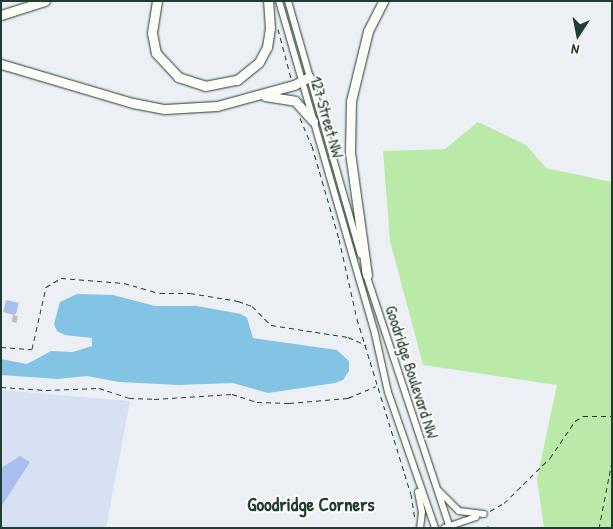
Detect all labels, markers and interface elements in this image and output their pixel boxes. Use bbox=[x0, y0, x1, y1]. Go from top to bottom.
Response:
north arrow bbox=[553, 10, 603, 60]
text: N bbox=[570, 40, 581, 60]
street label: 127 Street NW bbox=[306, 74, 348, 160]
street label: Goodridge Boulevard NW bbox=[381, 303, 443, 441]
district label: Goodridge Corners bbox=[247, 494, 375, 516]

